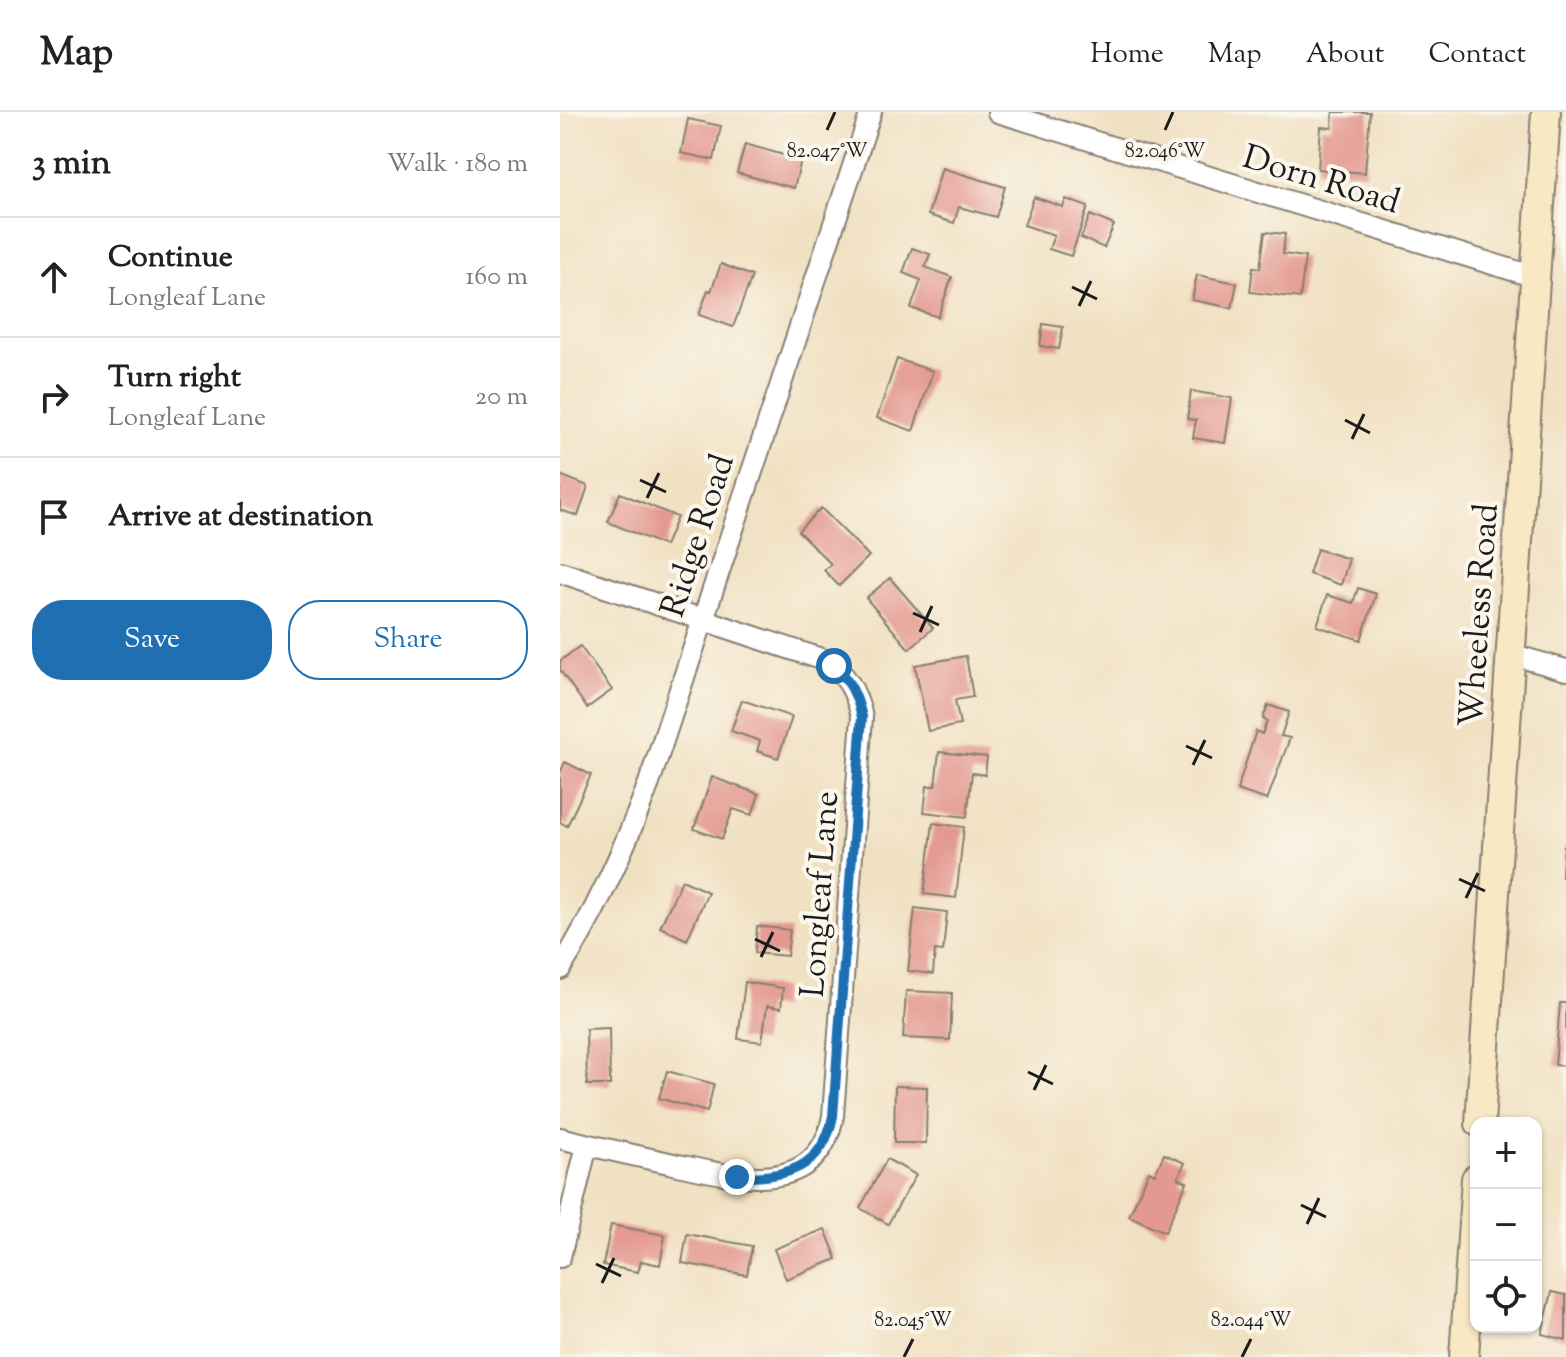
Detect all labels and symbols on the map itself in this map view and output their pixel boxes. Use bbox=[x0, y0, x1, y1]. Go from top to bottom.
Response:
street label: Dorn Road bbox=[1236, 134, 1406, 228]
text: 82.047°W bbox=[787, 138, 867, 167]
text: 82.046°W bbox=[1125, 138, 1205, 167]
street label: Ridge Road bbox=[650, 448, 749, 624]
street label: Wheeless Road bbox=[1448, 502, 1513, 729]
route start bbox=[816, 648, 852, 684]
street label: Longleaf Lane bbox=[790, 789, 853, 999]
route end bbox=[719, 1159, 755, 1195]
text: 82.045°W bbox=[874, 1307, 952, 1336]
text: 82.044°W bbox=[1211, 1307, 1291, 1336]

